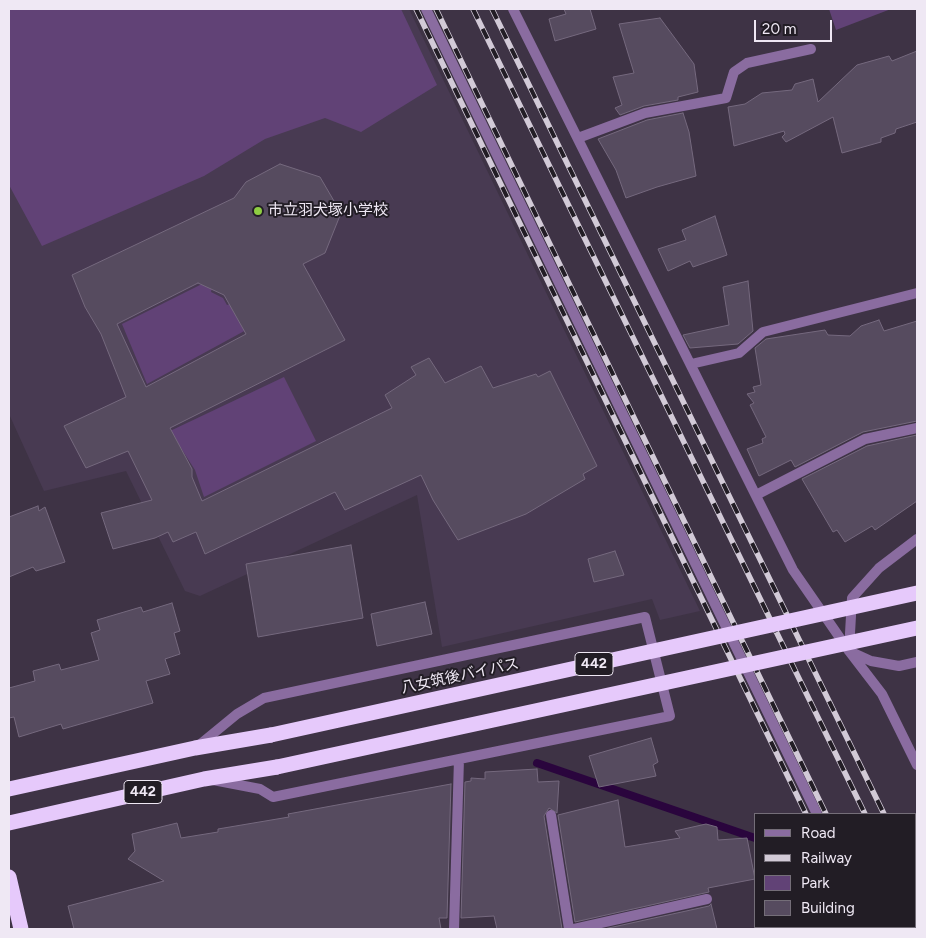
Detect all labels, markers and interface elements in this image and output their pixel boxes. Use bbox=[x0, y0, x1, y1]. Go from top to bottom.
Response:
scale bar bbox=[756, 10, 834, 42]
text: 20 m bbox=[762, 20, 796, 38]
place label: 市立羽犬塚小学校 bbox=[268, 202, 388, 220]
marker: 市立羽犬塚小学校 bbox=[252, 205, 264, 217]
road number: 442 bbox=[575, 652, 613, 676]
street label: 八女筑後バイパス bbox=[399, 655, 521, 697]
road number: 442 bbox=[124, 780, 162, 804]
legend bbox=[754, 813, 916, 928]
text: Road bbox=[801, 824, 836, 842]
text: Railway bbox=[801, 849, 852, 867]
text: Park bbox=[801, 874, 830, 892]
text: Building bbox=[801, 899, 855, 917]

